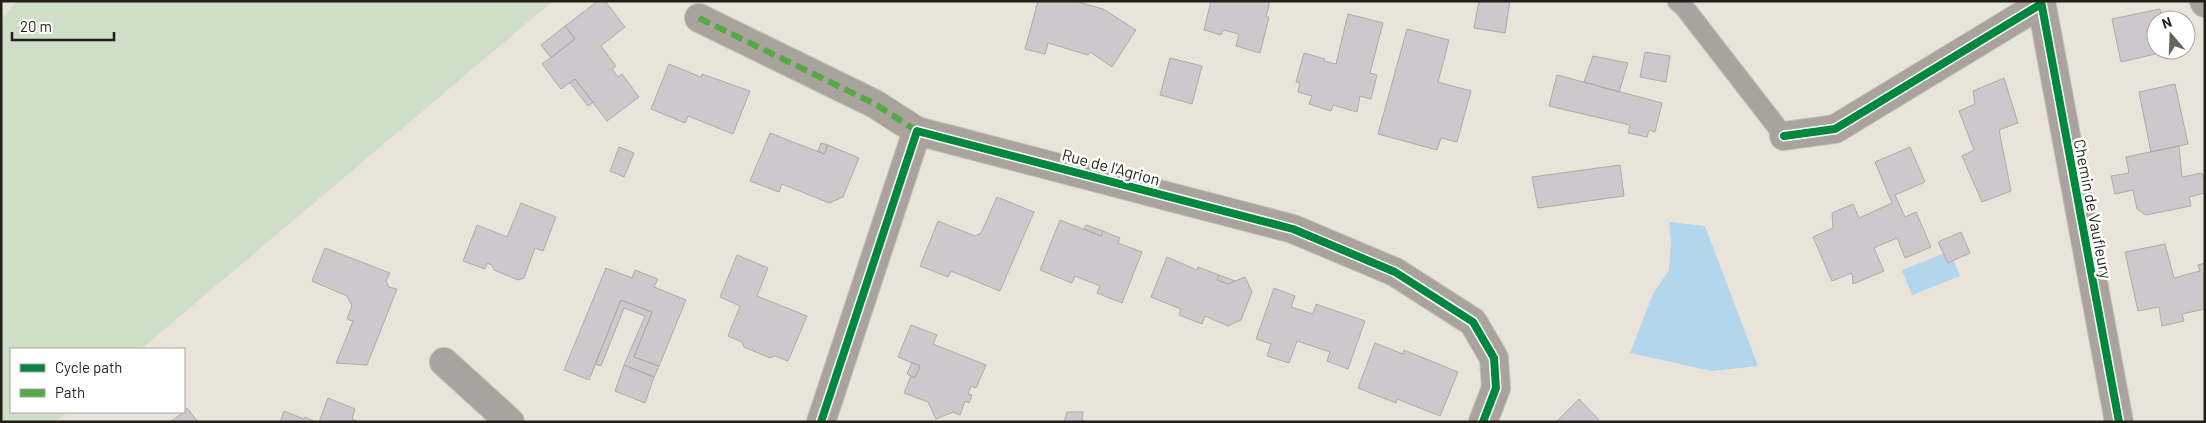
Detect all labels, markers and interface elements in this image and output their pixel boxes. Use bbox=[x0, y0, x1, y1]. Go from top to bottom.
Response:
scale bar bbox=[12, 10, 115, 42]
north arrow bbox=[2146, 10, 2196, 60]
text: N bbox=[2159, 13, 2174, 32]
text: 20 m bbox=[20, 17, 52, 35]
street label: Chemin de Vaufleury bbox=[2071, 137, 2116, 281]
street label: Rue de l'Agrion bbox=[1060, 144, 1162, 189]
legend bbox=[10, 348, 185, 413]
text: Cycle path bbox=[55, 358, 122, 376]
text: Path bbox=[55, 383, 85, 401]

